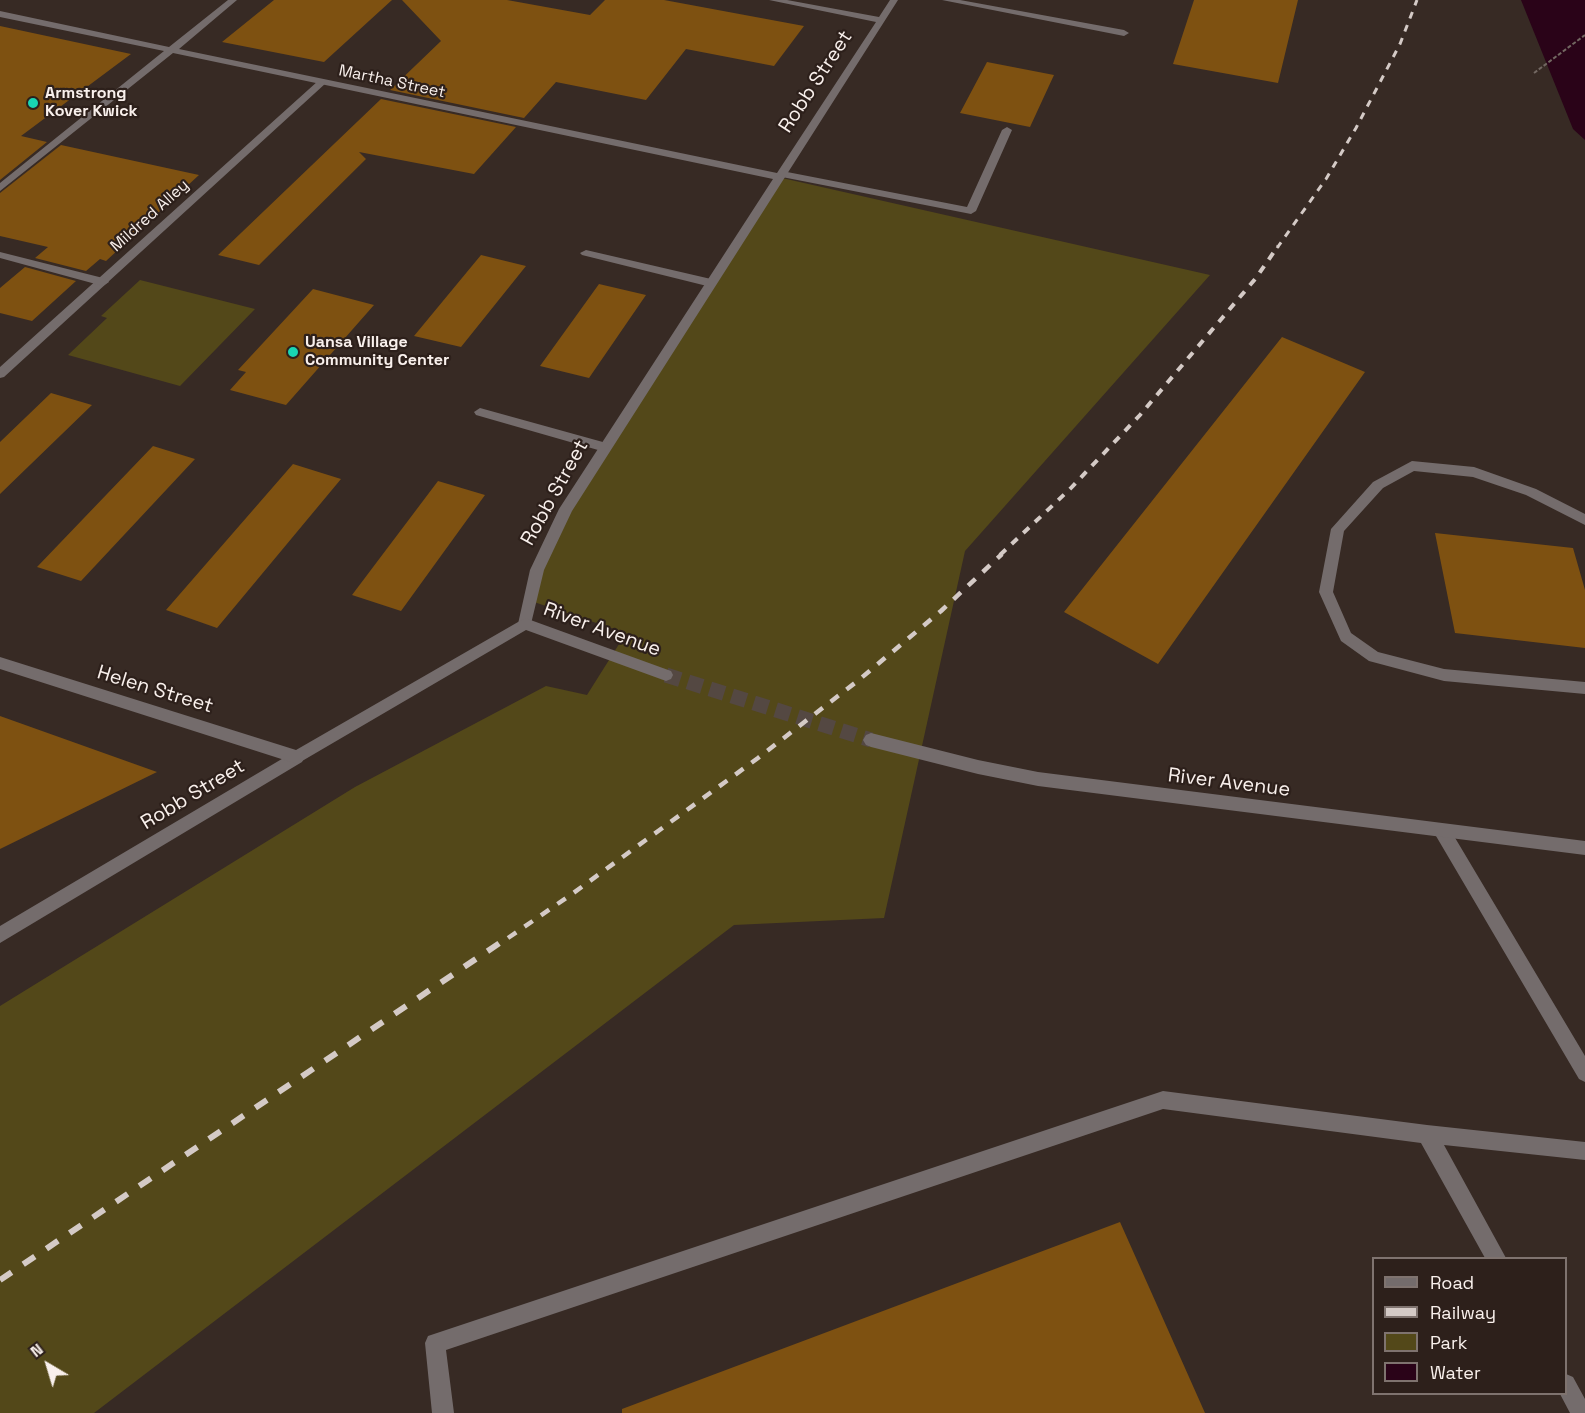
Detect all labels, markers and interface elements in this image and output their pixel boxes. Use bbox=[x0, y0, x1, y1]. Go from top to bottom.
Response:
street label: Robb Street bbox=[774, 26, 858, 138]
street label: Martha Street bbox=[337, 61, 447, 103]
place label: Armstrong Kover Kwick bbox=[45, 84, 138, 122]
marker: Armstrong Kover Kwick bbox=[26, 96, 40, 110]
street label: Mildred Alley bbox=[107, 176, 193, 256]
place label: Uansa Village Community Center bbox=[305, 333, 449, 371]
marker: Uansa Village Community Center bbox=[286, 345, 300, 359]
street label: Robb Street bbox=[516, 436, 594, 550]
street label: River Avenue bbox=[540, 598, 664, 662]
street label: Helen Street bbox=[94, 661, 216, 719]
street label: Robb Street bbox=[137, 755, 249, 835]
street label: River Avenue bbox=[1166, 764, 1292, 802]
legend bbox=[1372, 1257, 1567, 1395]
text: Road bbox=[1430, 1271, 1474, 1294]
text: Railway bbox=[1430, 1301, 1496, 1324]
text: Park bbox=[1430, 1331, 1467, 1354]
north arrow bbox=[18, 1335, 78, 1395]
text: N bbox=[26, 1339, 47, 1362]
text: Water bbox=[1430, 1361, 1481, 1384]

